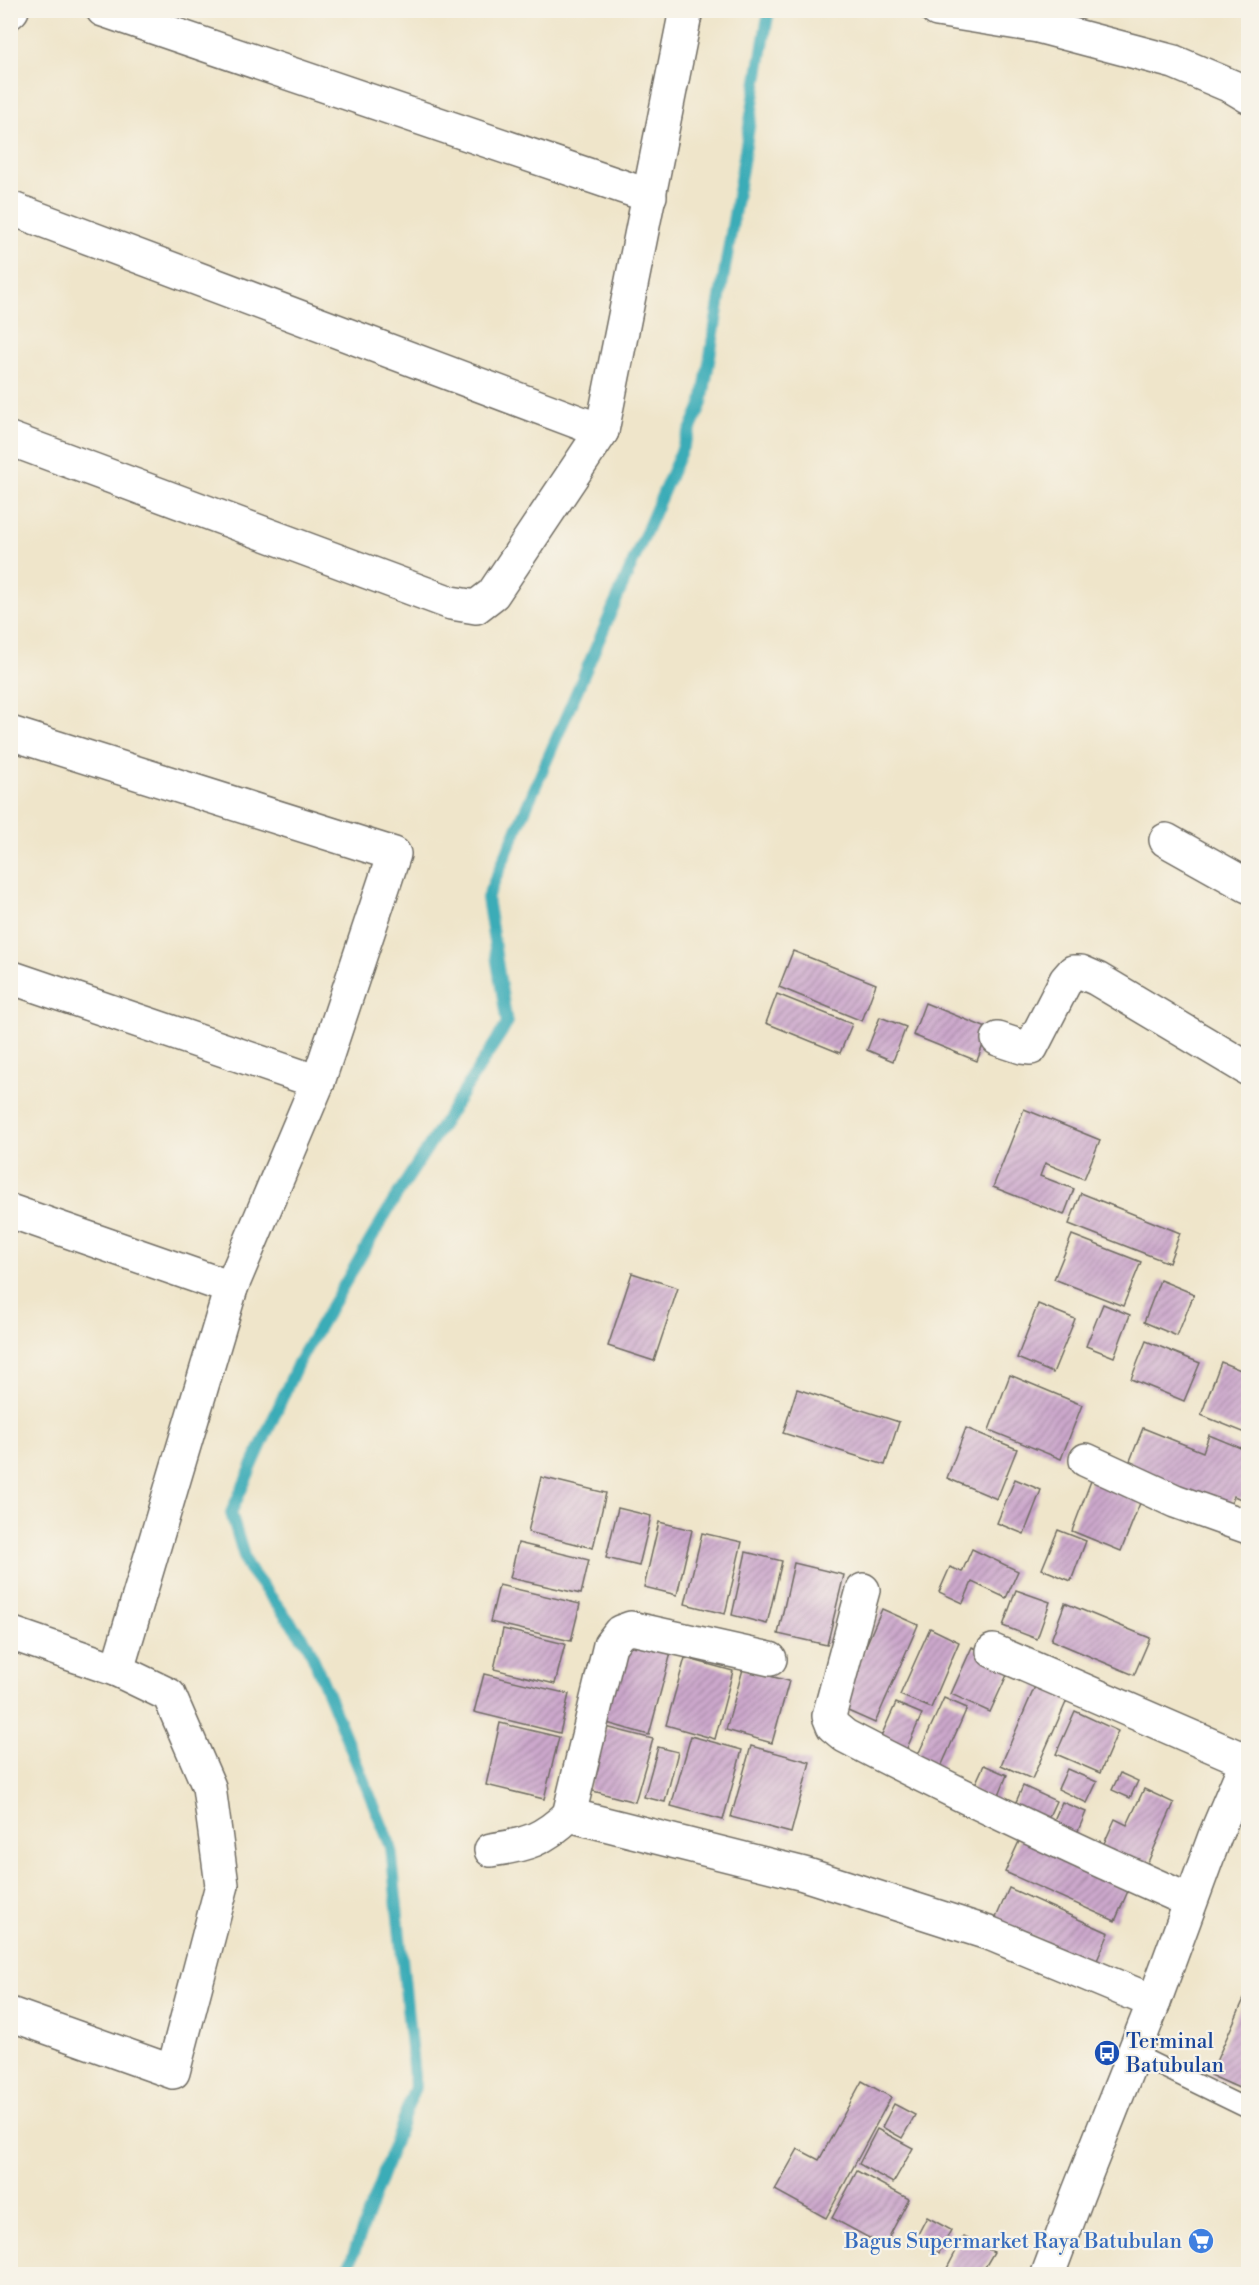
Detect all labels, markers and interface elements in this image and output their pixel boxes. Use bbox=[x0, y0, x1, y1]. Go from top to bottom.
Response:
place label: Terminal Batubulan bbox=[1125, 2029, 1225, 2079]
bus stop icon: Terminal Batubulan bbox=[1092, 2038, 1122, 2068]
supermarket icon: Bagus Supermarket Raya Batubulan bbox=[1186, 2226, 1216, 2256]
place label: Bagus Supermarket Raya Batubulan bbox=[843, 2229, 1182, 2255]

